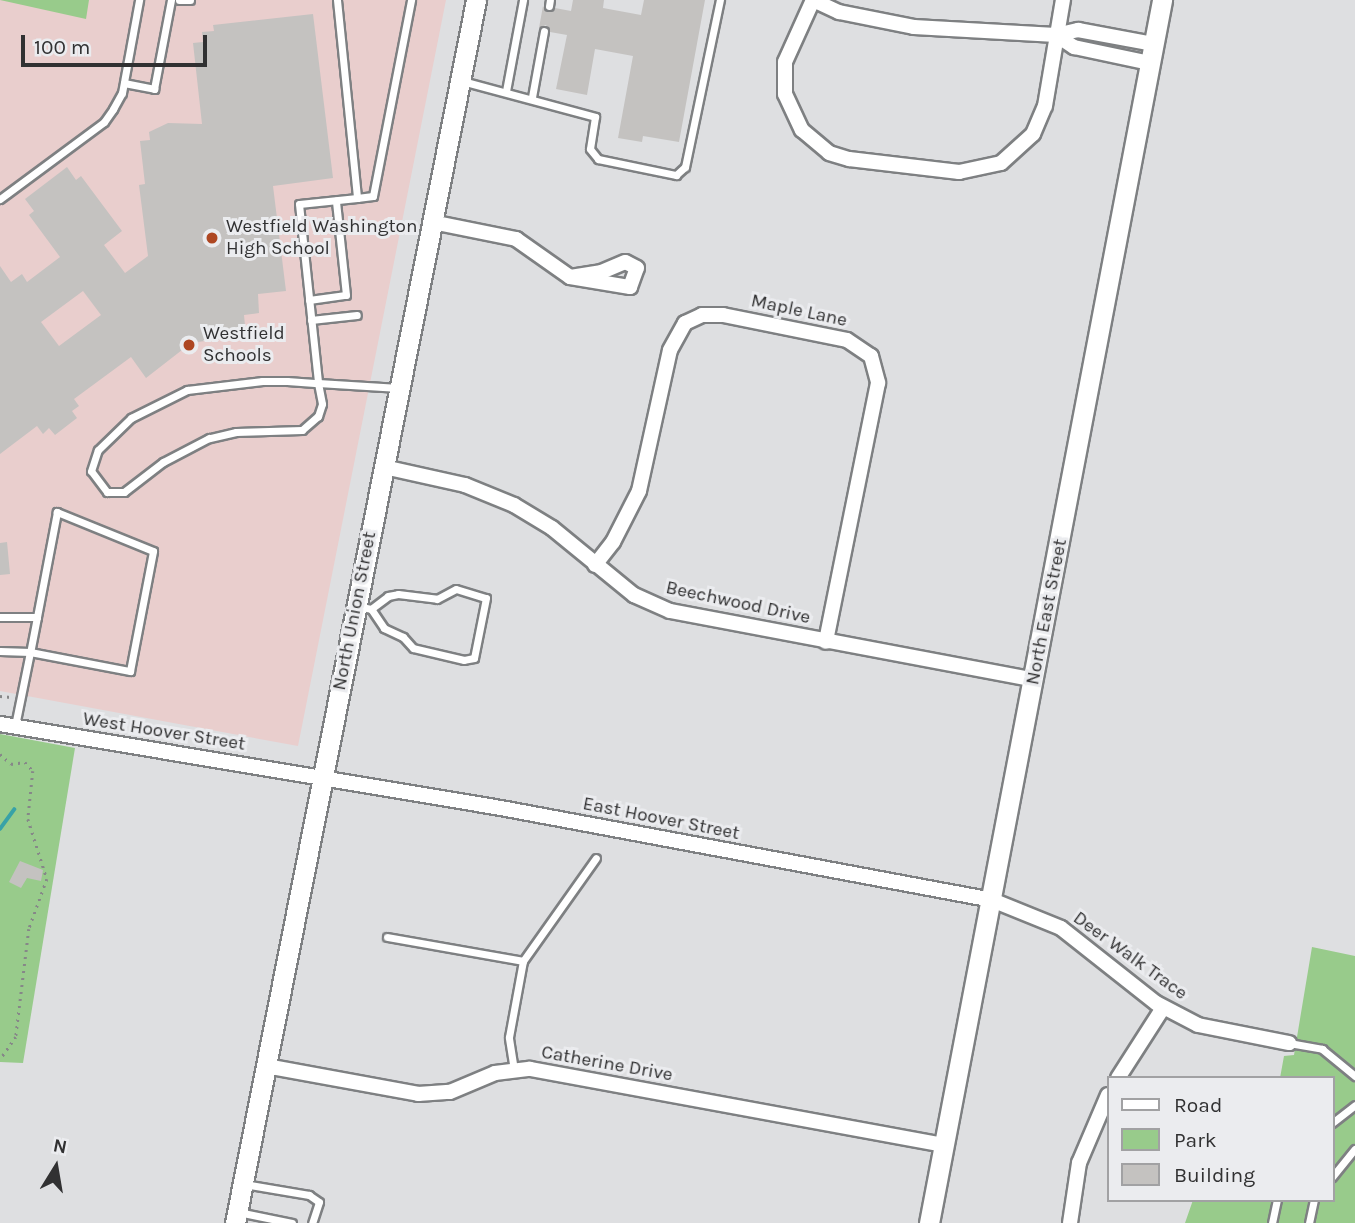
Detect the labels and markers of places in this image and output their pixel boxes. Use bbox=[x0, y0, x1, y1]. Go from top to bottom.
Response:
place label: Westfield Washington High School bbox=[226, 216, 417, 260]
marker: Westfield Washington High School bbox=[204, 230, 220, 246]
place label: Westfield Schools bbox=[203, 323, 285, 367]
marker: Westfield Schools bbox=[181, 337, 197, 353]

